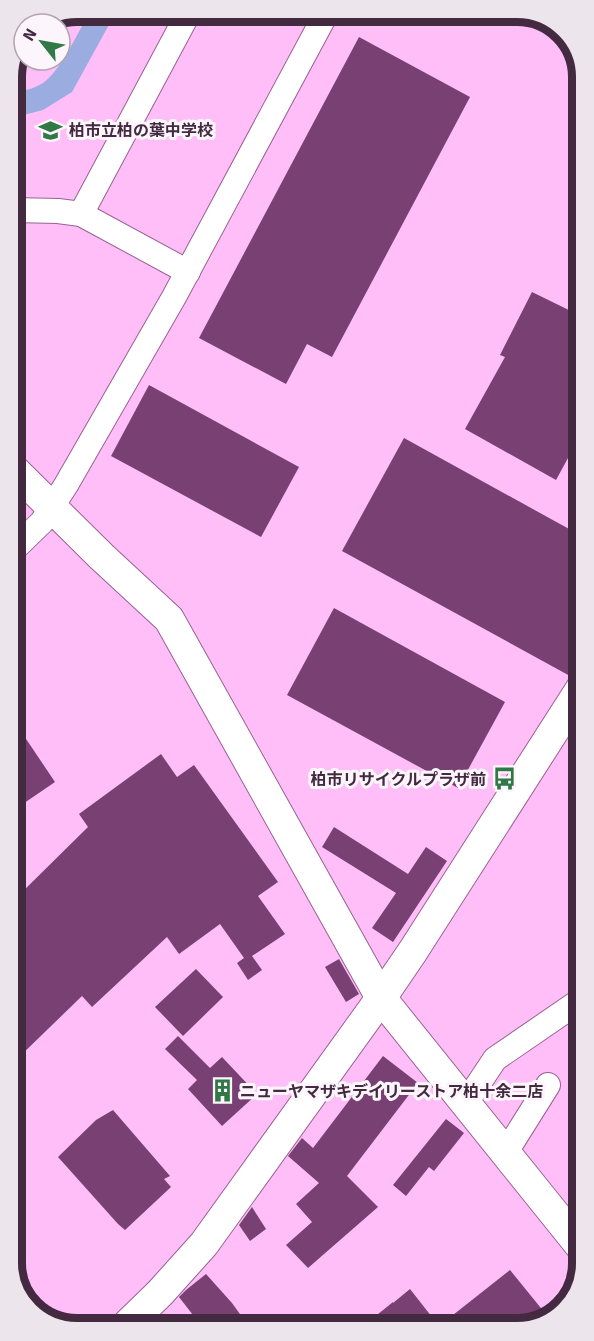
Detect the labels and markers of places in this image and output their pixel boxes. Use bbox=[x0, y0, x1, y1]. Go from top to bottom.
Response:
school or university icon: 柏市立柏の葉中学校 bbox=[38, 117, 64, 143]
place label: 柏市立柏の葉中学校 bbox=[69, 121, 213, 141]
bus stop icon: 柏市リサイクルプラザ前 bbox=[491, 766, 517, 792]
place label: 柏市リサイクルプラザ前 bbox=[311, 770, 486, 790]
building icon: ニューヤマザキデイリーストア柏十余二店 bbox=[209, 1078, 235, 1104]
place label: ニューヤマザキデイリーストア柏十余二店 bbox=[240, 1082, 543, 1102]

